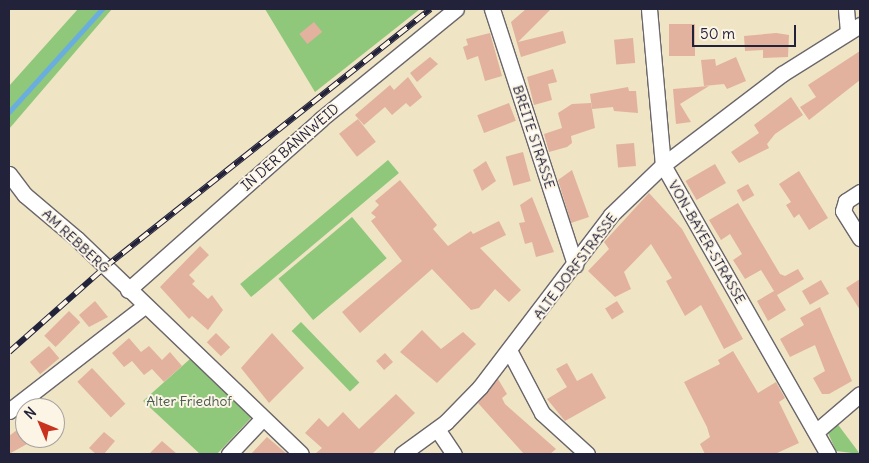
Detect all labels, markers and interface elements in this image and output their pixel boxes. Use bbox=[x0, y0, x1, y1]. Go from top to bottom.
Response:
scale bar bbox=[694, 15, 798, 47]
text: 50 m bbox=[700, 24, 735, 43]
street label: BREITE STRASSE bbox=[509, 83, 559, 191]
street label: IN DER BANNWEID bbox=[238, 100, 342, 194]
street label: VON-BAYER-STRASSE bbox=[665, 177, 749, 307]
street label: AM REBBERG bbox=[39, 205, 113, 277]
street label: ALTE DORFSTRASSE bbox=[530, 210, 620, 322]
park label: Alter Friedhof bbox=[146, 393, 232, 409]
north arrow bbox=[15, 398, 65, 448]
text: N bbox=[20, 403, 40, 423]

